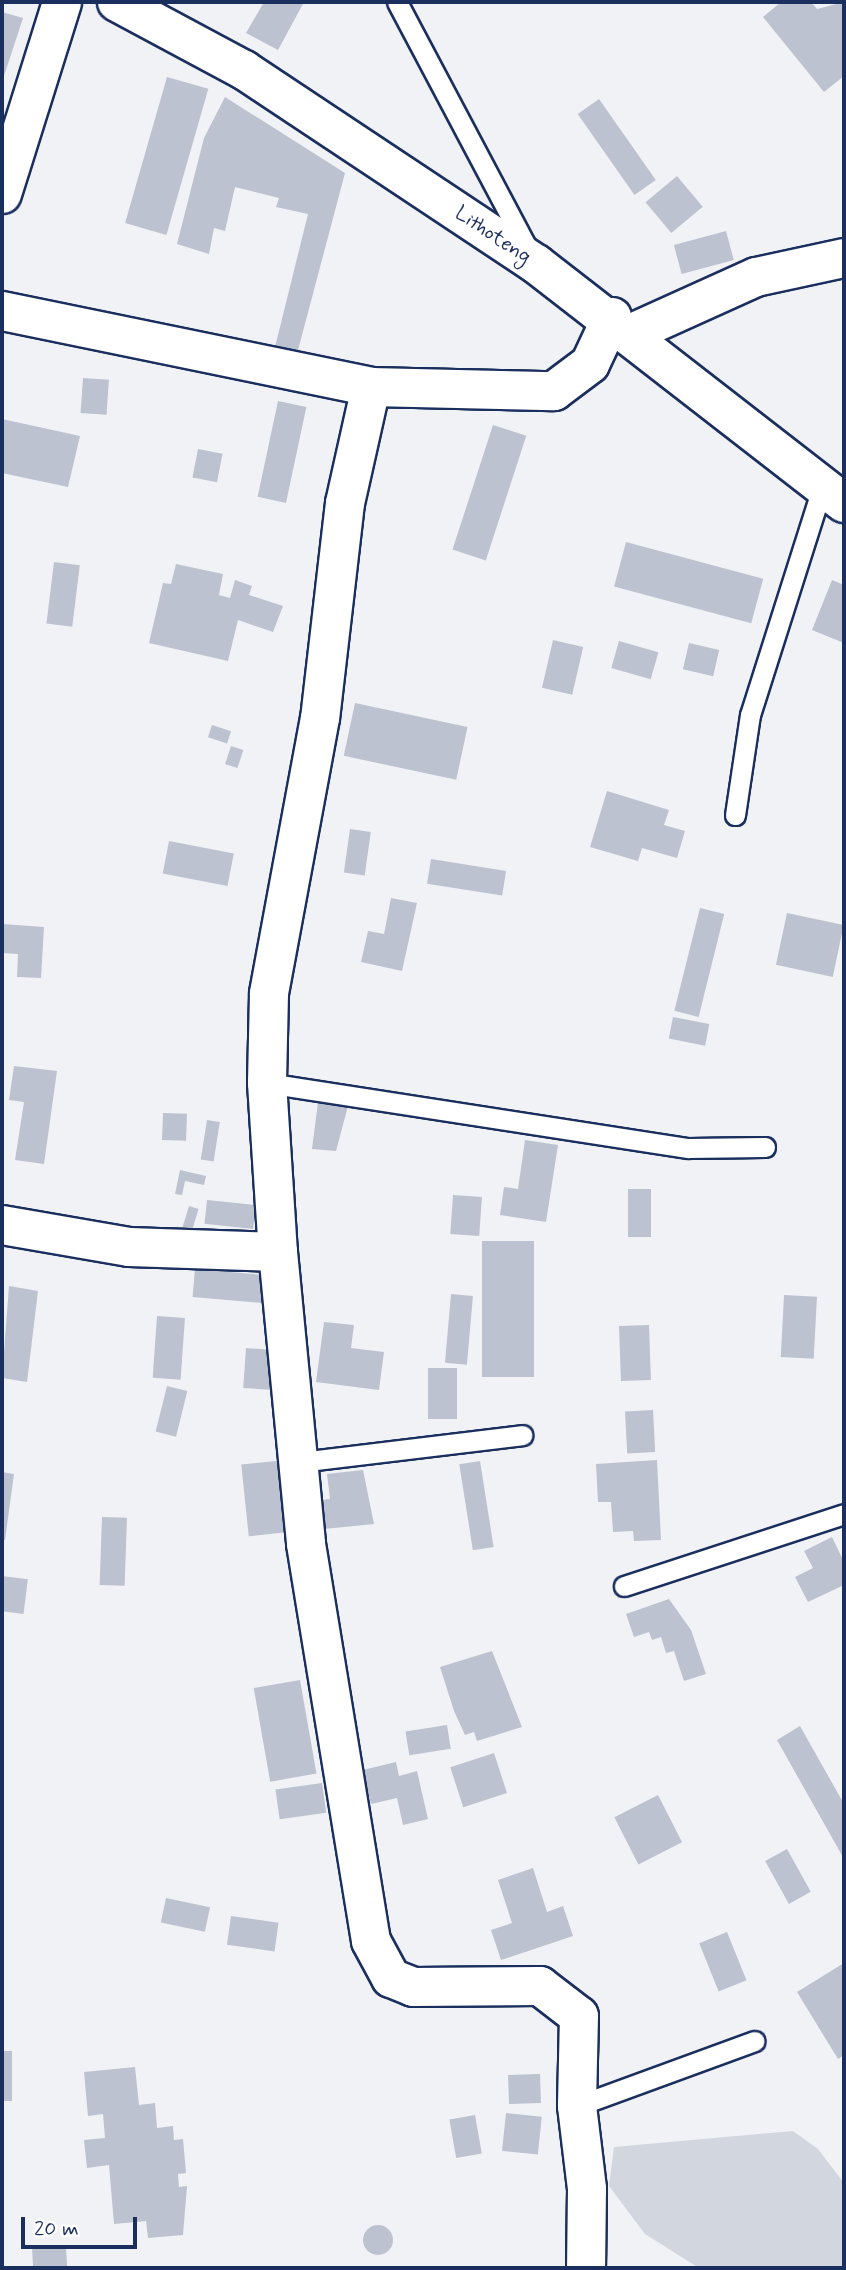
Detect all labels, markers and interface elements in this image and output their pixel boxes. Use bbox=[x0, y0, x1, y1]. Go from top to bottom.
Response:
street label: Lithoteng bbox=[450, 200, 536, 270]
scale bar bbox=[24, 2204, 140, 2248]
text: 20 m bbox=[34, 2215, 79, 2243]

